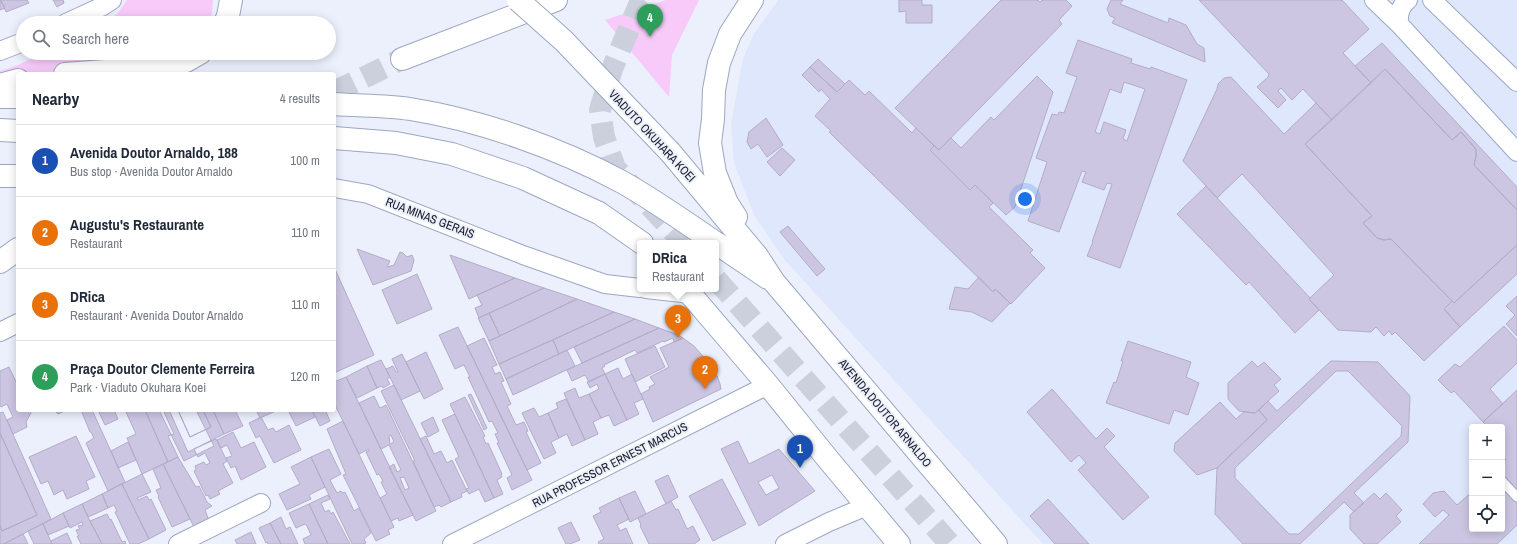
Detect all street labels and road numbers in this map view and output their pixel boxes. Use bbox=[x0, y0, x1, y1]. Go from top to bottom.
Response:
street label: VIADUTO OKUHARA KOEI bbox=[605, 86, 699, 186]
street label: RUA MINAS GERAIS bbox=[383, 194, 477, 242]
street label: AVENIDA DOUTOR ARNALDO bbox=[834, 355, 935, 471]
street label: RUA PROFESSOR ERNEST MARCUS bbox=[529, 418, 691, 511]

